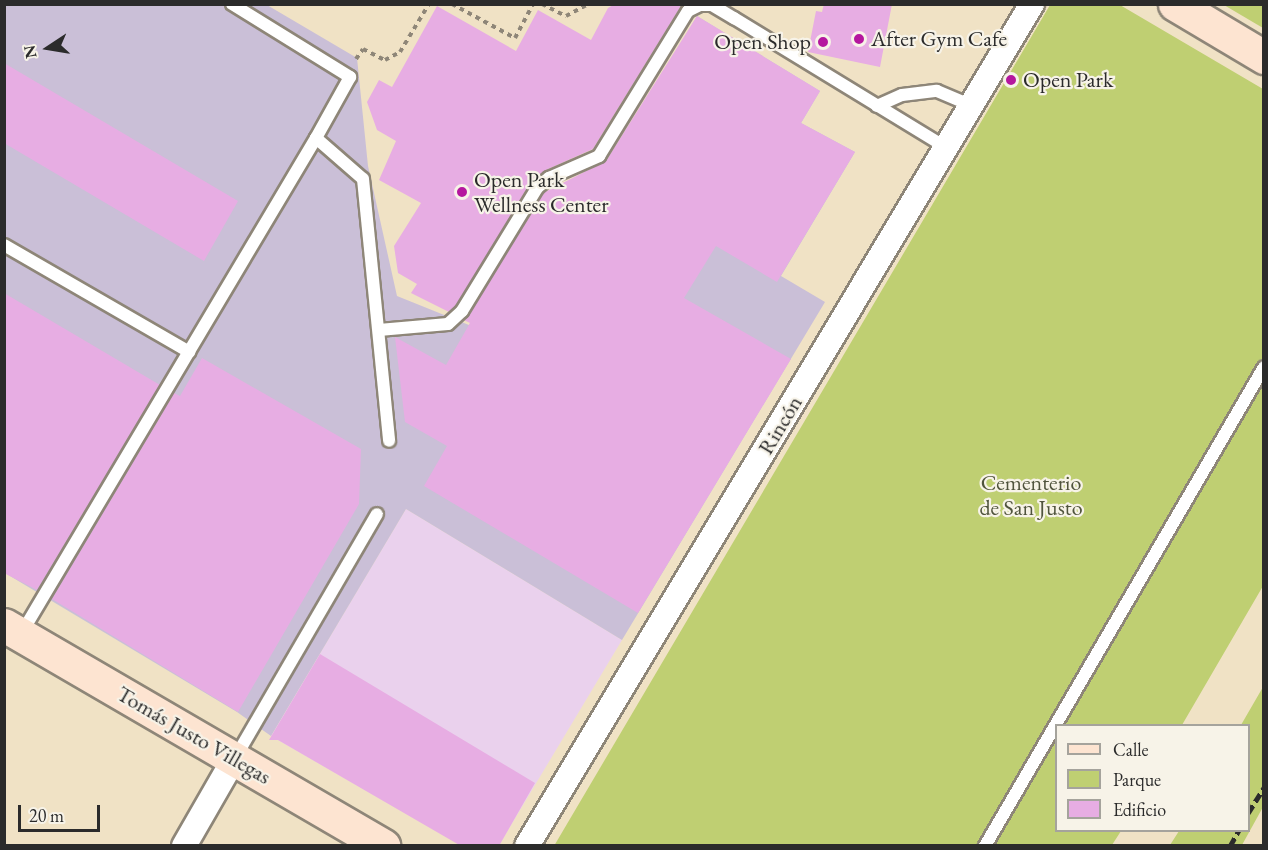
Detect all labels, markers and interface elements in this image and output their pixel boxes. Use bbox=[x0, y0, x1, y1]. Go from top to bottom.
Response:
north arrow bbox=[18, 18, 78, 78]
place label: After Gym Cafe bbox=[871, 26, 1007, 52]
place label: Open Shop bbox=[714, 29, 811, 55]
marker: After Gym Cafe bbox=[852, 32, 866, 46]
marker: Open Shop bbox=[816, 35, 830, 49]
text: N bbox=[18, 43, 42, 60]
place label: Open Park bbox=[1023, 67, 1113, 93]
marker: Open Park bbox=[1004, 73, 1018, 87]
place label: Open Park Wellness Center bbox=[474, 166, 609, 218]
marker: Open Park Wellness Center bbox=[455, 185, 469, 199]
street label: Rincón bbox=[752, 391, 808, 459]
park label: Cementerio de San Justo bbox=[979, 469, 1083, 520]
street label: Tomás Justo Villegas bbox=[112, 680, 276, 790]
legend bbox=[1055, 724, 1250, 832]
text: Calle bbox=[1113, 738, 1149, 761]
text: Parque bbox=[1113, 768, 1161, 791]
scale bar bbox=[21, 793, 104, 831]
text: Edificio bbox=[1113, 798, 1166, 821]
text: 20 m bbox=[29, 804, 64, 827]

